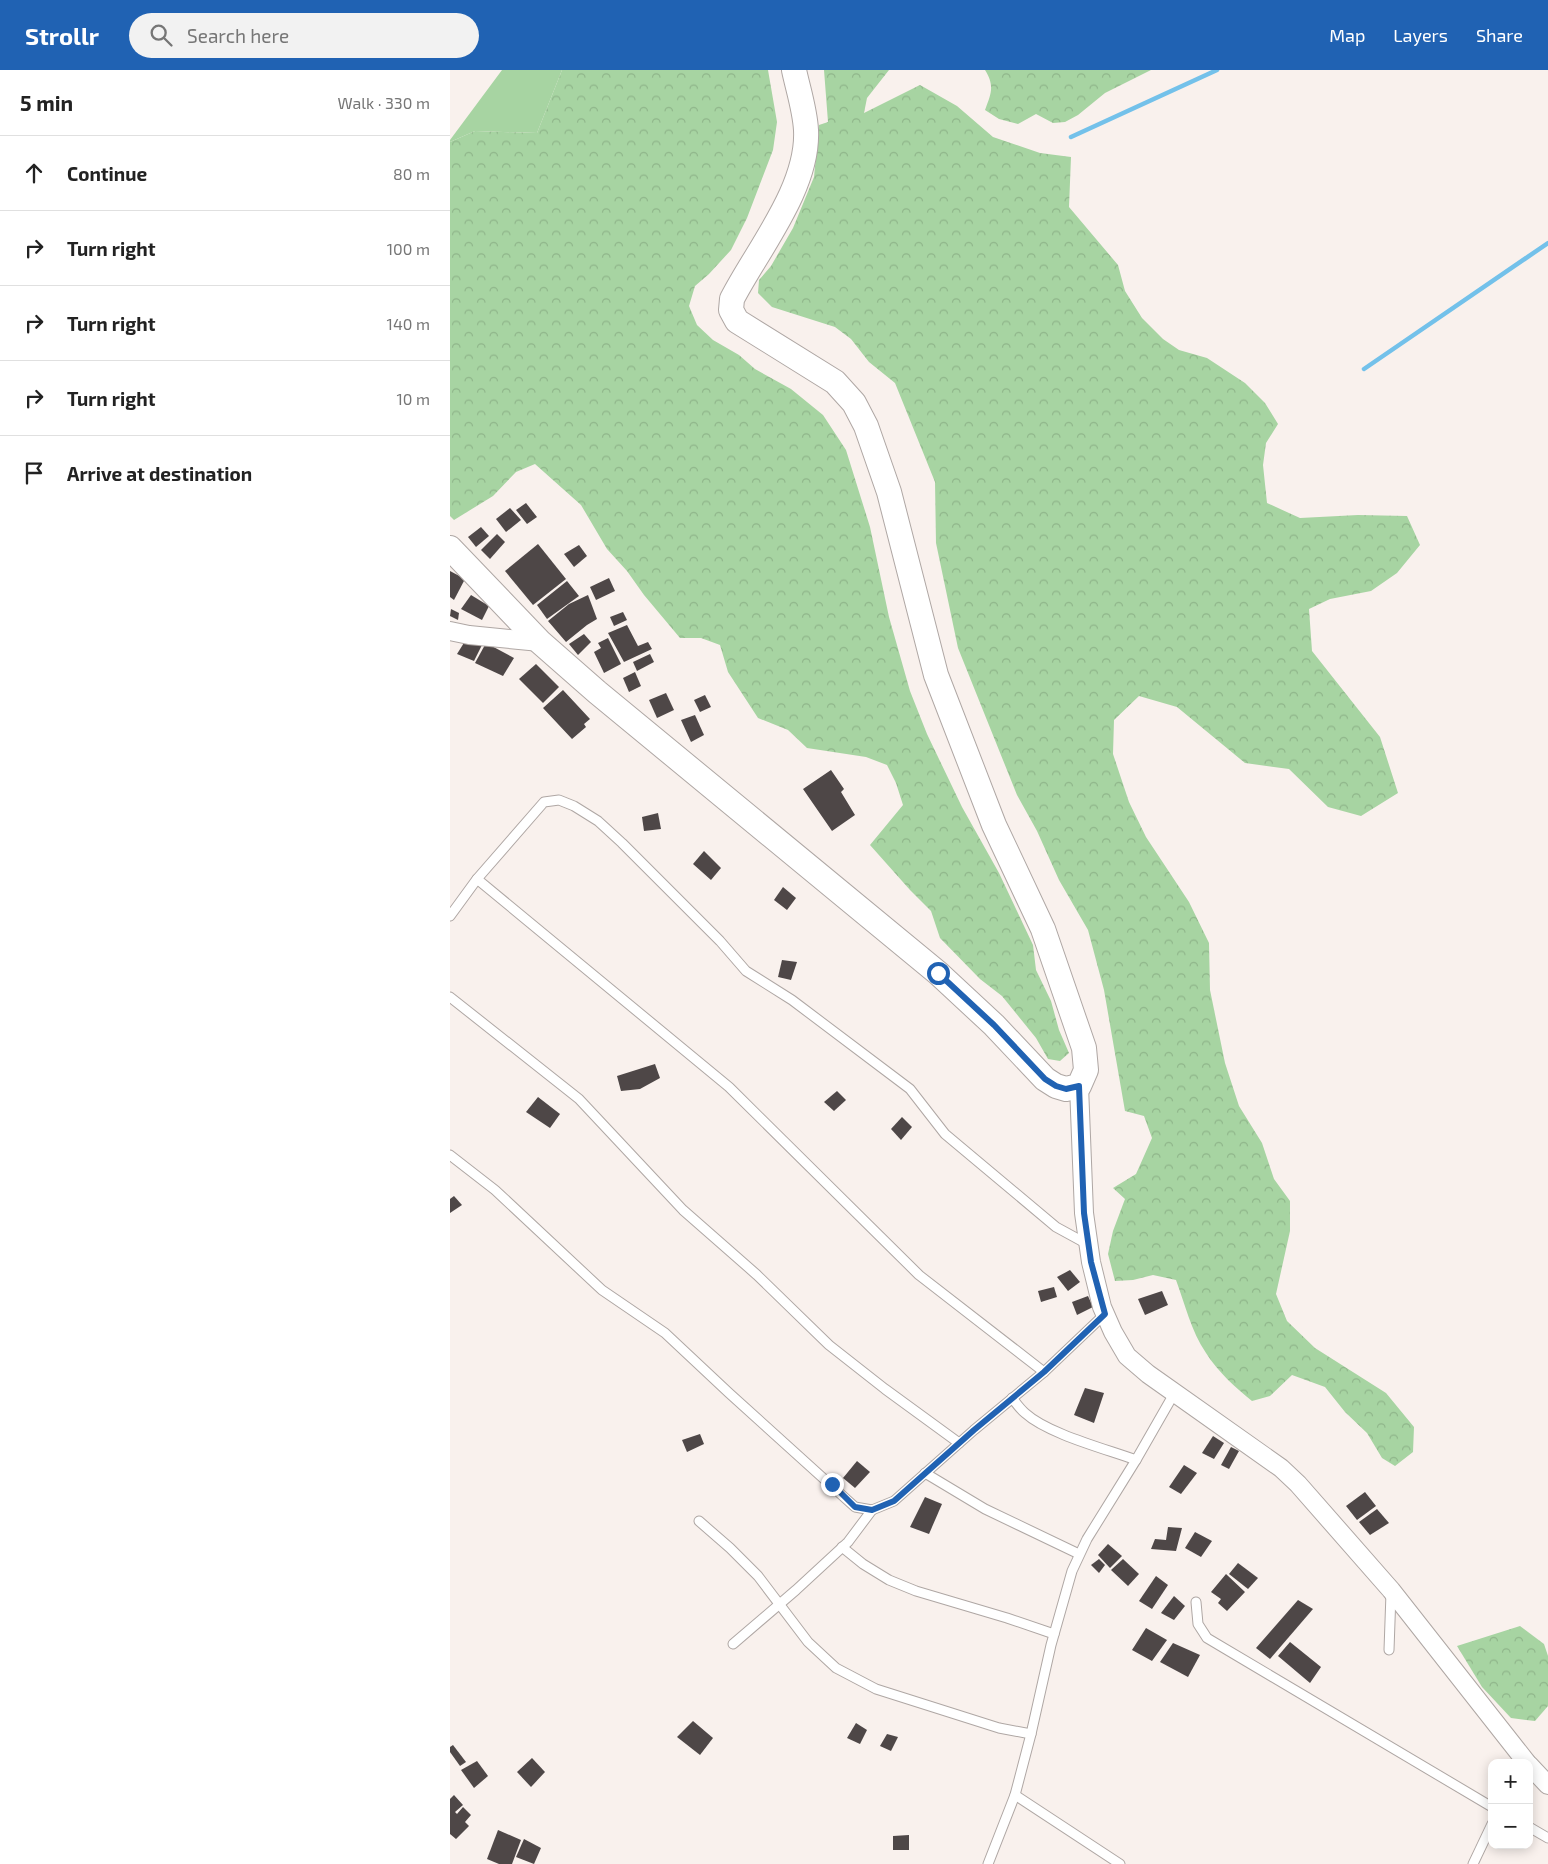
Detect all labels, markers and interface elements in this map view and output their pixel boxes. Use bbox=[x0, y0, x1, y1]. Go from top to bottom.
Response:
search box bbox=[129, 13, 479, 58]
text: Strollr bbox=[25, 21, 99, 50]
icon: search bbox=[147, 21, 175, 49]
text: Search here bbox=[187, 24, 289, 47]
text: Map bbox=[1329, 24, 1365, 46]
text: Layers bbox=[1393, 24, 1448, 46]
text: Share bbox=[1476, 24, 1523, 46]
text: 5 min bbox=[20, 90, 73, 115]
text: Walk · 330 m bbox=[338, 93, 430, 112]
icon: ahead bbox=[20, 159, 48, 187]
text: Continue bbox=[67, 162, 147, 185]
text: 80 m bbox=[393, 164, 430, 183]
icon: right bbox=[20, 234, 48, 262]
text: Turn right bbox=[67, 237, 155, 260]
text: 100 m bbox=[387, 239, 430, 258]
icon: right bbox=[20, 309, 48, 337]
text: Turn right bbox=[67, 312, 155, 335]
text: 140 m bbox=[387, 314, 430, 333]
icon: right bbox=[20, 384, 48, 412]
text: Turn right bbox=[67, 387, 155, 410]
text: 10 m bbox=[396, 389, 430, 408]
icon: arrive bbox=[20, 459, 48, 487]
text: Arrive at destination bbox=[67, 462, 252, 485]
route start bbox=[927, 962, 950, 985]
route end bbox=[821, 1473, 844, 1496]
map controls bbox=[1488, 1759, 1533, 1849]
button: + bbox=[1488, 1759, 1533, 1804]
button: − bbox=[1488, 1804, 1533, 1849]

